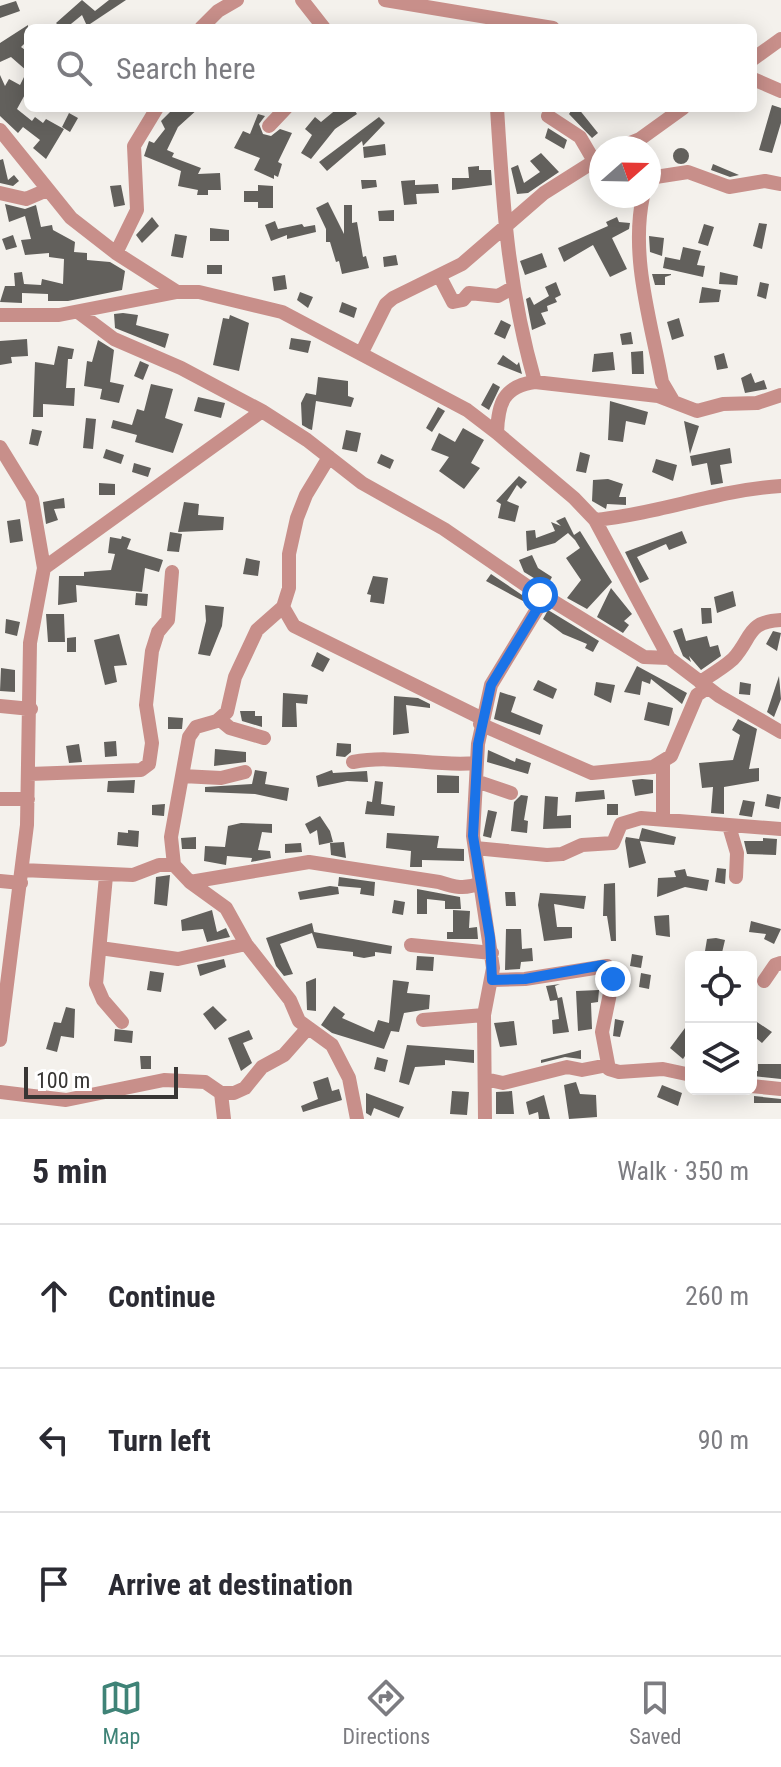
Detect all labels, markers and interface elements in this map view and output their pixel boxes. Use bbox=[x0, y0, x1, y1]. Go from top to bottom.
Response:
search box bbox=[24, 24, 757, 112]
icon: search bbox=[52, 46, 96, 90]
text: Search here bbox=[116, 51, 256, 86]
north arrow bbox=[589, 136, 661, 208]
route start bbox=[522, 577, 558, 613]
map controls bbox=[685, 951, 757, 1095]
button: locate bbox=[685, 951, 757, 1023]
route end bbox=[595, 961, 631, 997]
button: layers bbox=[685, 1023, 757, 1095]
scale bar bbox=[24, 1063, 178, 1099]
text: 100 m bbox=[36, 1068, 90, 1093]
text: 5 min bbox=[32, 1151, 108, 1191]
text: Walk · 350 m bbox=[617, 1156, 749, 1186]
icon: ahead bbox=[32, 1274, 76, 1318]
text: Continue bbox=[108, 1279, 215, 1314]
text: 260 m bbox=[685, 1281, 749, 1311]
icon: left bbox=[32, 1418, 76, 1462]
text: Turn left bbox=[108, 1423, 211, 1458]
text: 90 m bbox=[698, 1425, 749, 1455]
icon: arrive bbox=[32, 1562, 76, 1606]
text: Arrive at destination bbox=[108, 1567, 353, 1602]
tab: Map bbox=[99, 1676, 143, 1749]
tab: Directions bbox=[342, 1676, 430, 1749]
tab: Saved bbox=[629, 1676, 682, 1749]

